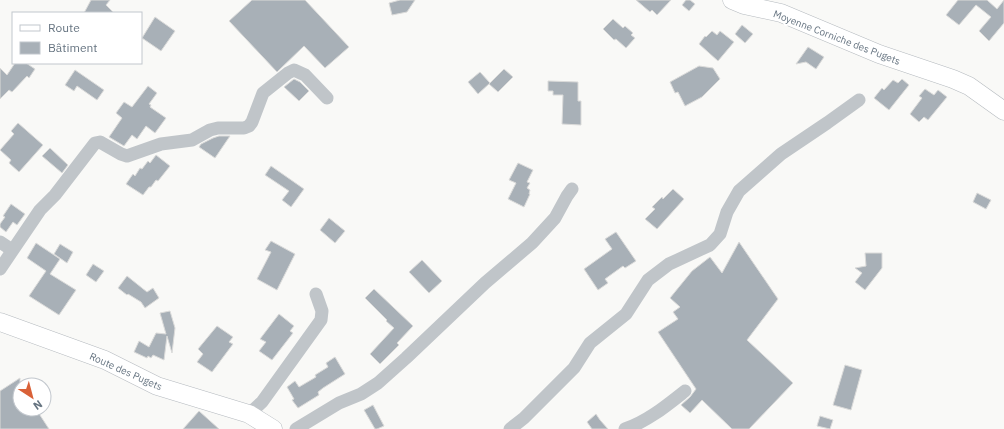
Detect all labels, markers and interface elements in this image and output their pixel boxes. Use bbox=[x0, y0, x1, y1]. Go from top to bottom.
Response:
street label: Moyenne Corniche des Pugets bbox=[772, 7, 902, 68]
legend bbox=[12, 12, 142, 64]
text: Route bbox=[48, 20, 80, 35]
text: Bâtiment bbox=[48, 40, 98, 55]
street label: Route des Pugets bbox=[87, 350, 164, 393]
north arrow bbox=[12, 377, 52, 417]
text: N bbox=[31, 397, 45, 413]

